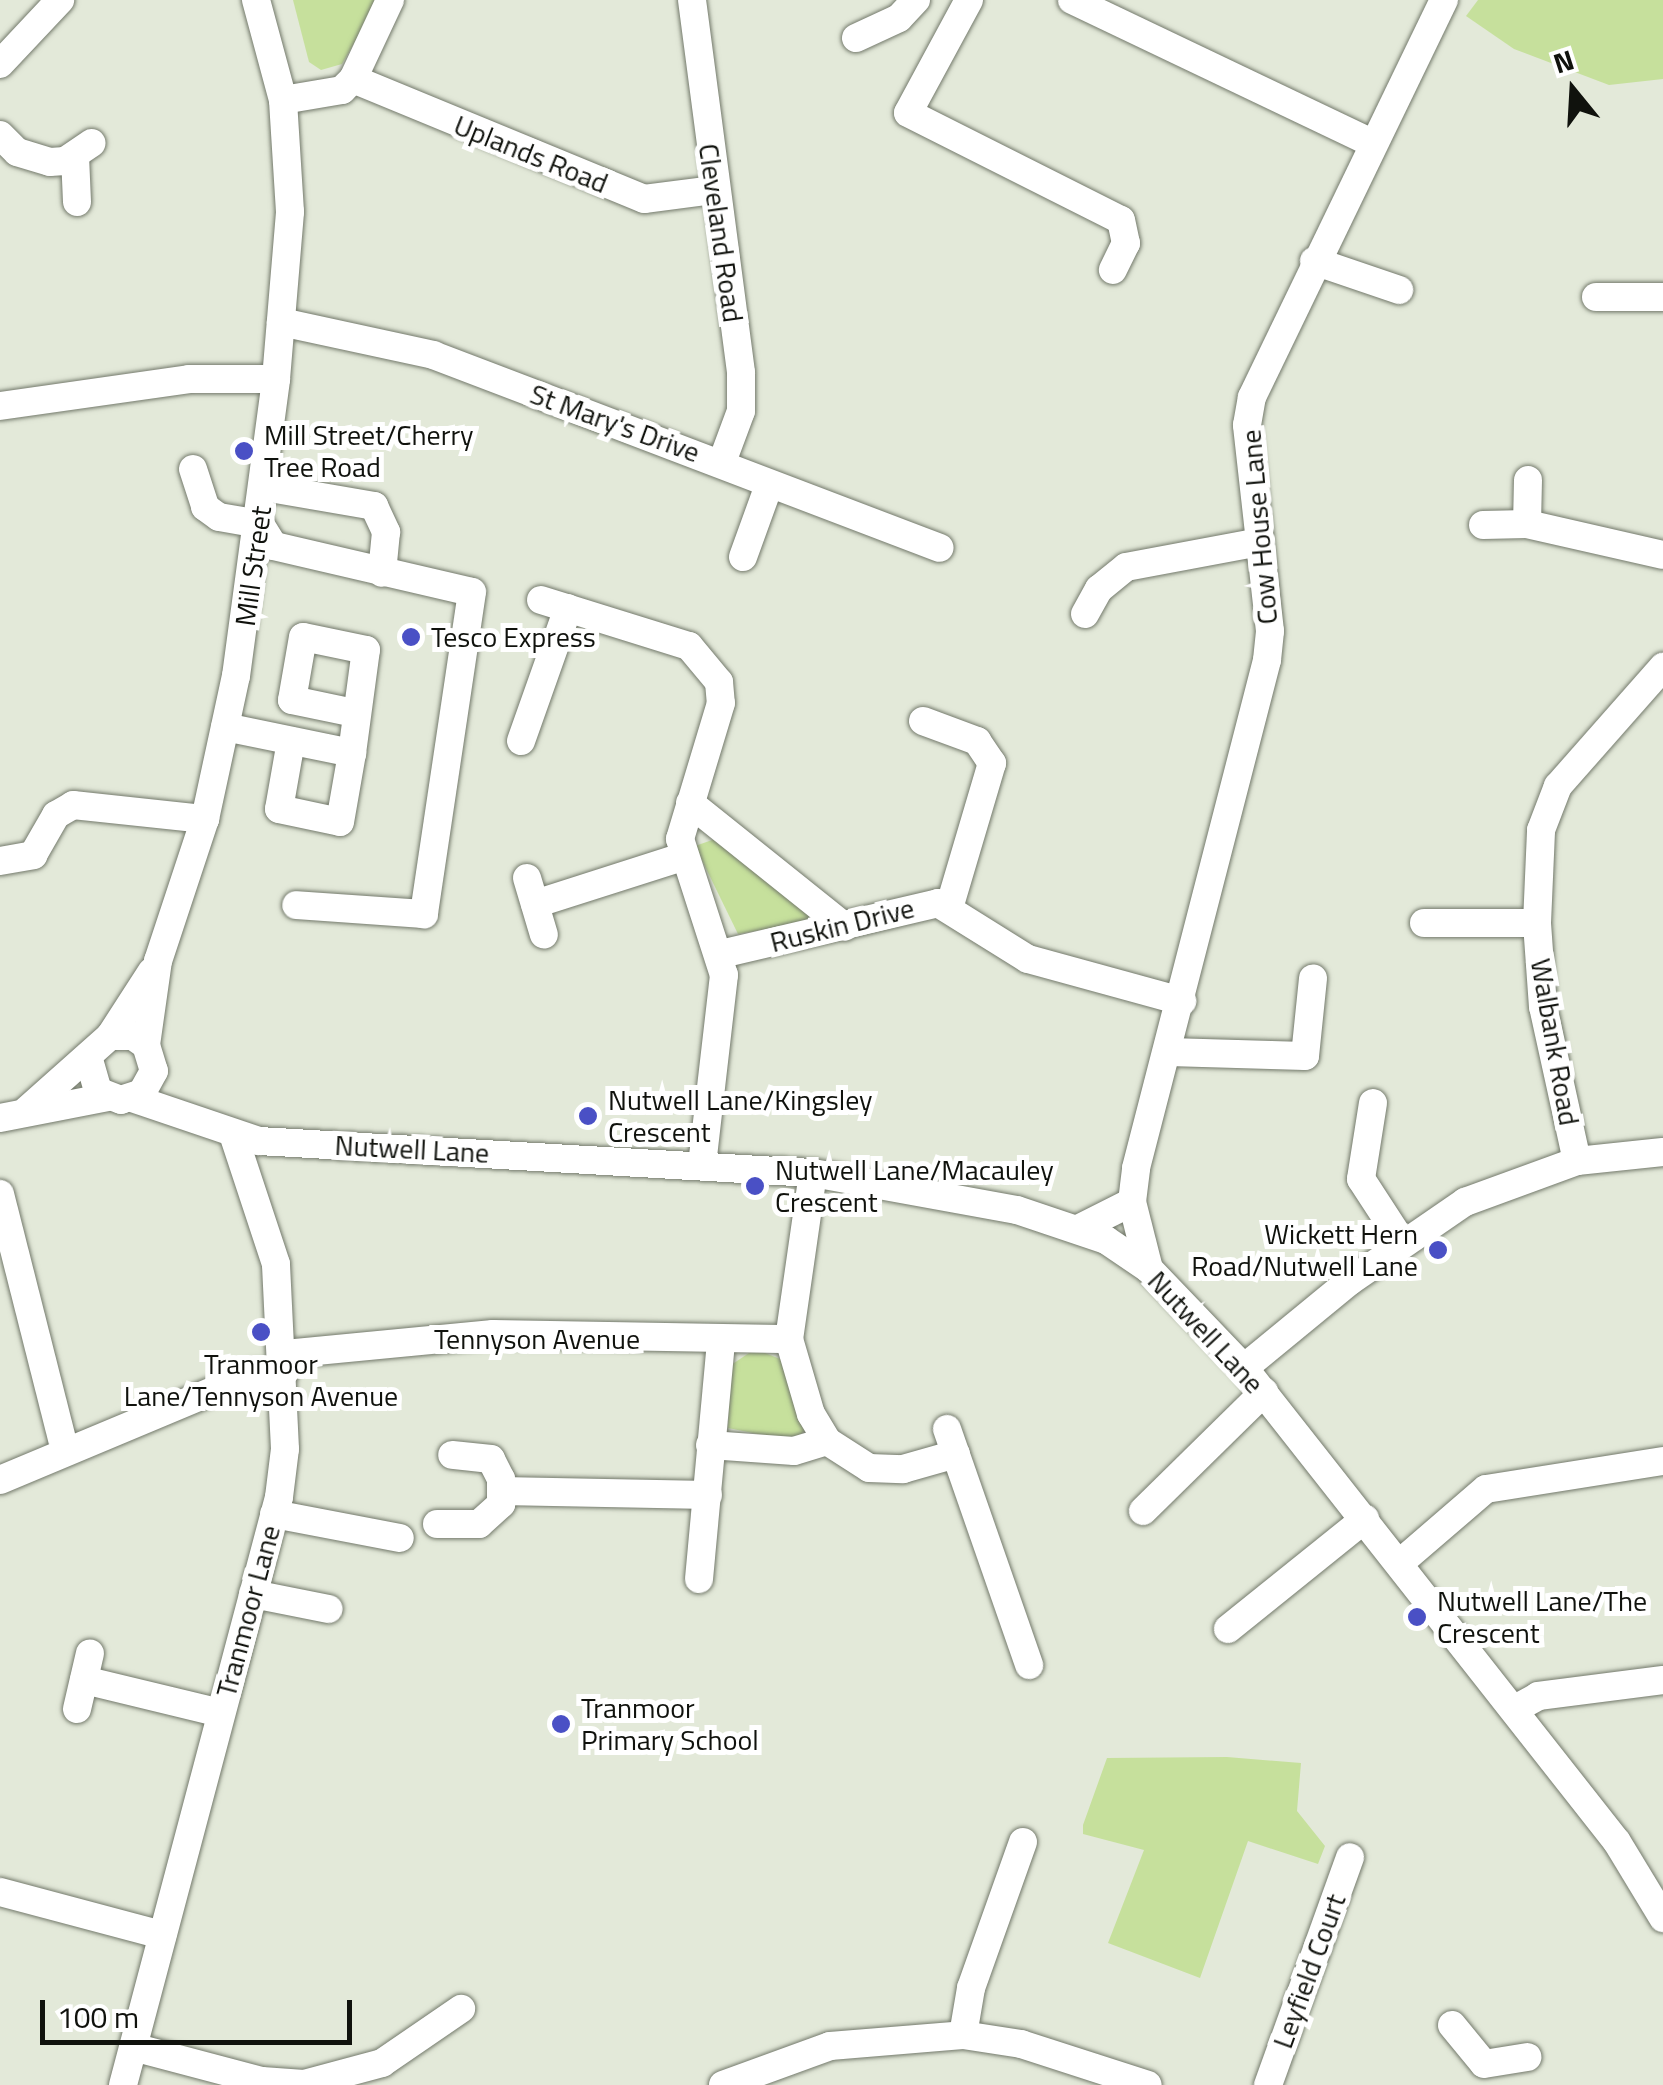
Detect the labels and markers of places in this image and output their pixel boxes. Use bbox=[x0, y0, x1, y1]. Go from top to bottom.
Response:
place label: Mill Street/Cherry Tree Road bbox=[264, 418, 474, 484]
marker: Mill Street/Cherry Tree Road bbox=[233, 440, 255, 462]
place label: Tesco Express bbox=[431, 620, 596, 654]
marker: Tesco Express bbox=[400, 626, 422, 648]
place label: Nutwell Lane/Kingsley Crescent bbox=[608, 1083, 873, 1149]
marker: Nutwell Lane/Kingsley Crescent bbox=[577, 1105, 599, 1127]
place label: Nutwell Lane/Macauley Crescent bbox=[775, 1153, 1054, 1219]
marker: Nutwell Lane/Macauley Crescent bbox=[744, 1175, 766, 1197]
place label: Wickett Hern Road/Nutwell Lane bbox=[1191, 1217, 1418, 1283]
marker: Wickett Hern Road/Nutwell Lane bbox=[1427, 1239, 1449, 1261]
marker: Tranmoor Lane/Tennyson Avenue bbox=[250, 1321, 272, 1343]
place label: Tranmoor Lane/Tennyson Avenue bbox=[124, 1347, 398, 1413]
place label: Nutwell Lane/The Crescent bbox=[1437, 1584, 1647, 1650]
marker: Nutwell Lane/The Crescent bbox=[1406, 1606, 1428, 1628]
place label: Tranmoor Primary School bbox=[581, 1691, 759, 1757]
marker: Tranmoor Primary School bbox=[550, 1713, 572, 1735]

